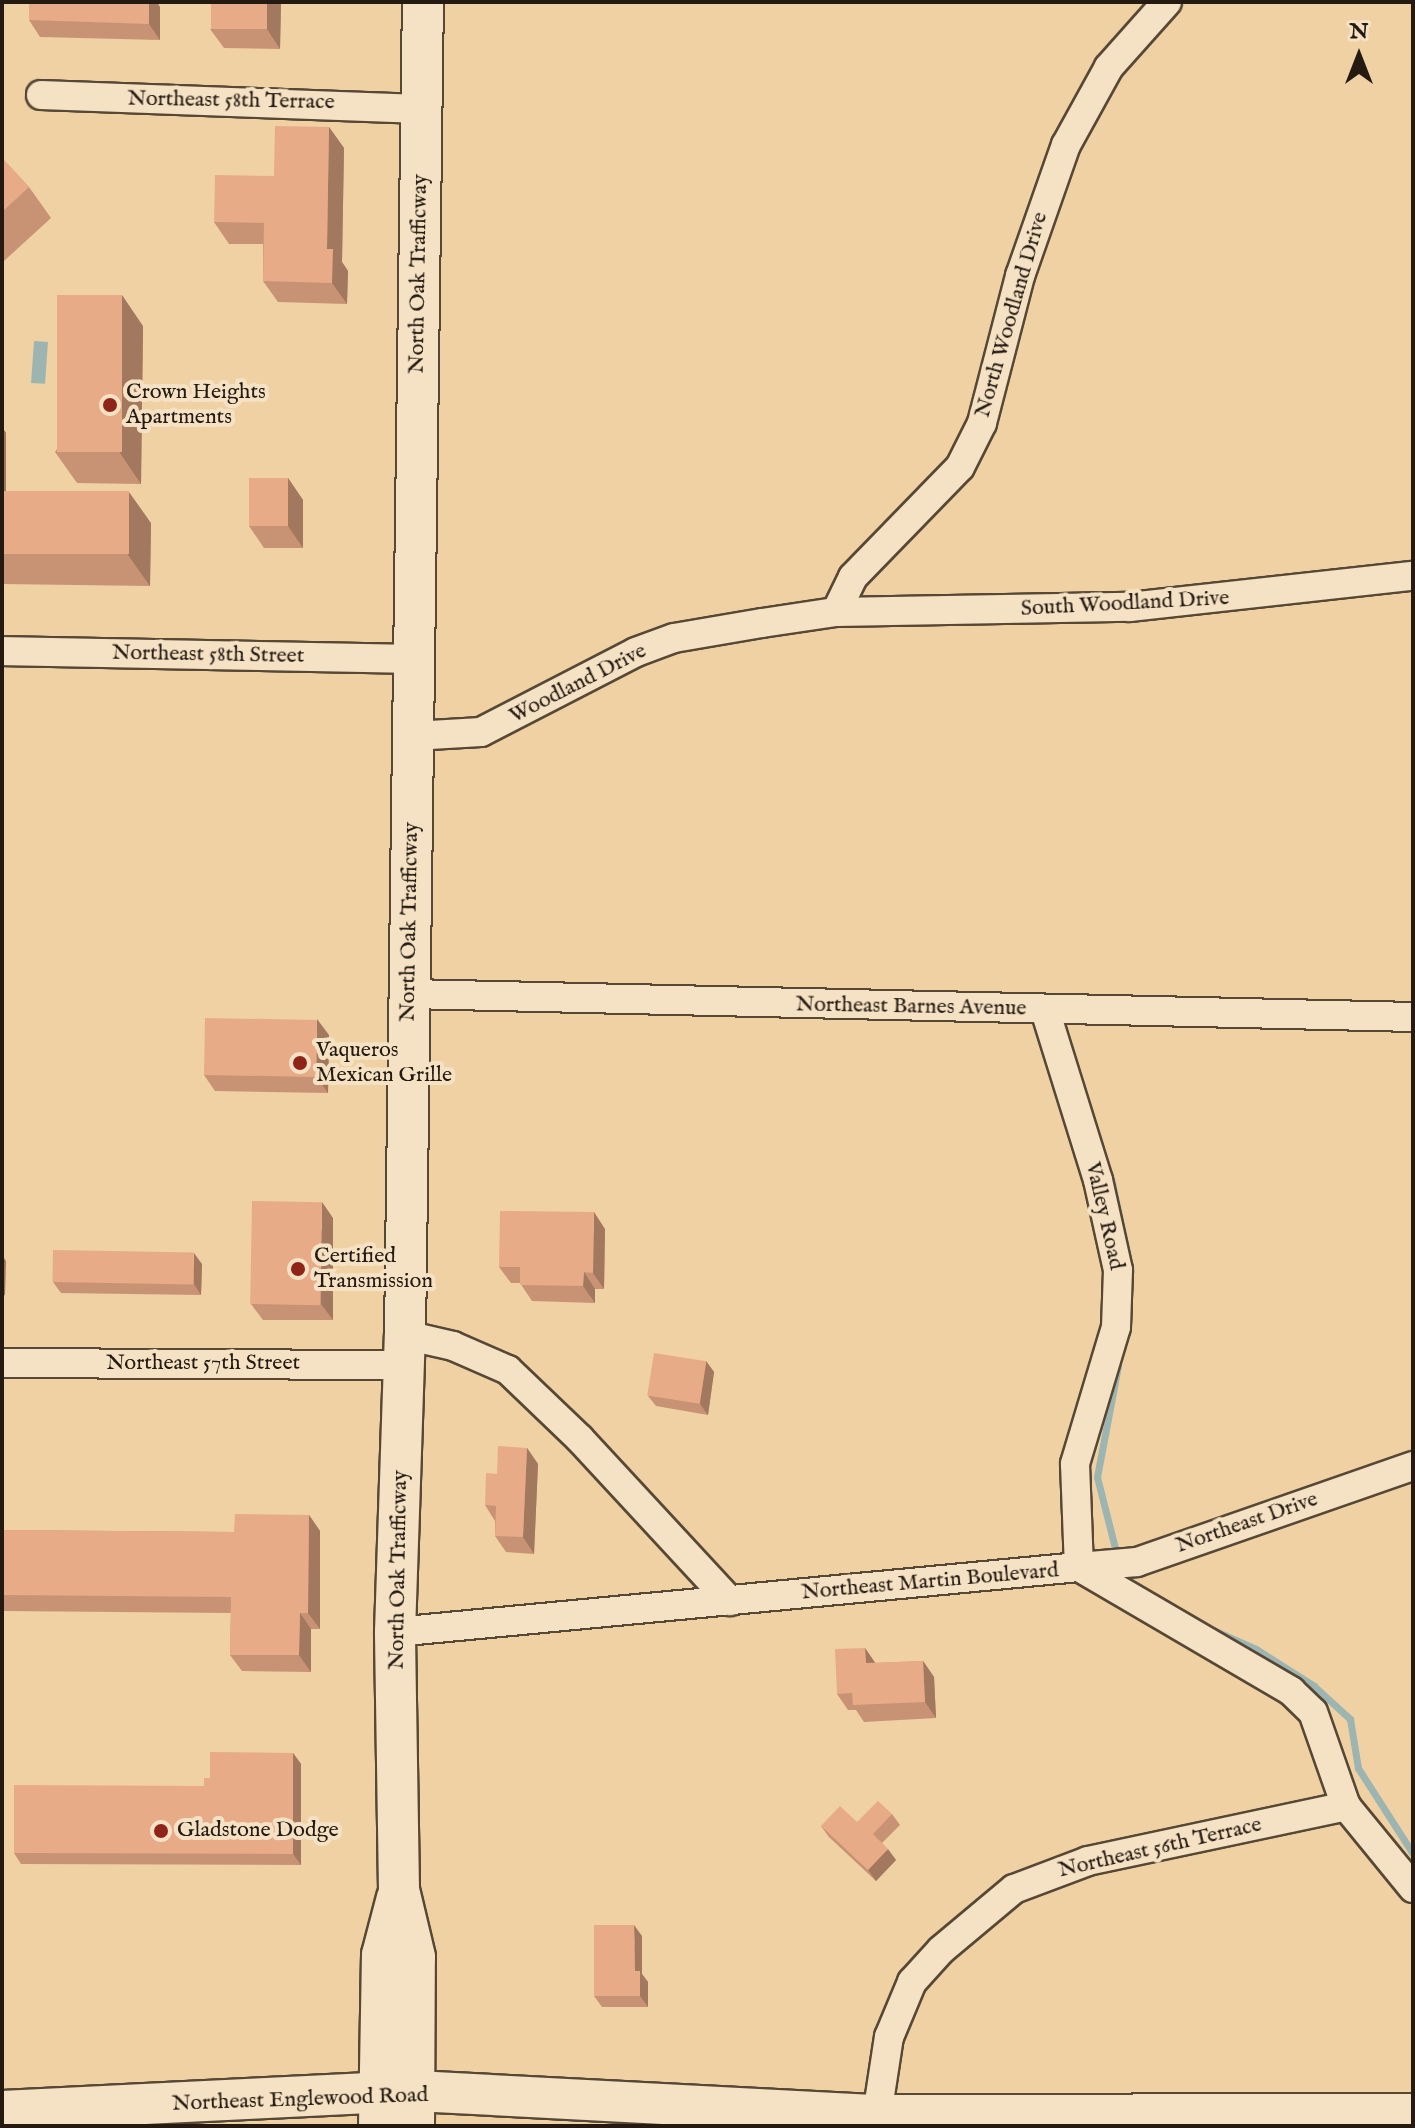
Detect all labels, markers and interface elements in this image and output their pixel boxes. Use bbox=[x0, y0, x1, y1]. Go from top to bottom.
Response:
north arrow bbox=[1319, 16, 1399, 96]
text: N bbox=[1349, 18, 1369, 46]
street label: Northeast 58th Terrace bbox=[127, 86, 335, 116]
street label: North Oak Trafficway bbox=[404, 174, 434, 374]
street label: North Woodland Drive bbox=[970, 209, 1054, 421]
place label: Crown Heights Apartments bbox=[126, 379, 266, 430]
marker: Crown Heights Apartments bbox=[101, 396, 119, 414]
street label: South Woodland Drive bbox=[1020, 585, 1230, 623]
street label: Woodland Drive bbox=[505, 638, 651, 730]
street label: Northeast 58th Street bbox=[112, 640, 304, 670]
street label: North Oak Trafficway bbox=[395, 822, 425, 1022]
street label: Northeast Barnes Avenue bbox=[795, 992, 1027, 1022]
place label: Vaqueros Mexican Grille bbox=[316, 1037, 452, 1088]
marker: Vaqueros Mexican Grille bbox=[291, 1054, 309, 1072]
street label: Valley Road bbox=[1079, 1159, 1129, 1273]
place label: Certified Transmission bbox=[314, 1243, 433, 1294]
marker: Certified Transmission bbox=[289, 1260, 307, 1278]
street label: Northeast 57th Street bbox=[106, 1351, 300, 1377]
street label: North Oak Trafficway bbox=[384, 1470, 414, 1670]
street label: Northeast Drive bbox=[1173, 1486, 1321, 1560]
street label: Northeast Martin Boulevard bbox=[800, 1558, 1060, 1606]
street label: Northeast 56th Terrace bbox=[1056, 1812, 1264, 1884]
place label: Gladstone Dodge bbox=[177, 1818, 339, 1844]
marker: Gladstone Dodge bbox=[152, 1822, 170, 1840]
street label: Northeast Englewood Road bbox=[171, 2082, 429, 2118]

